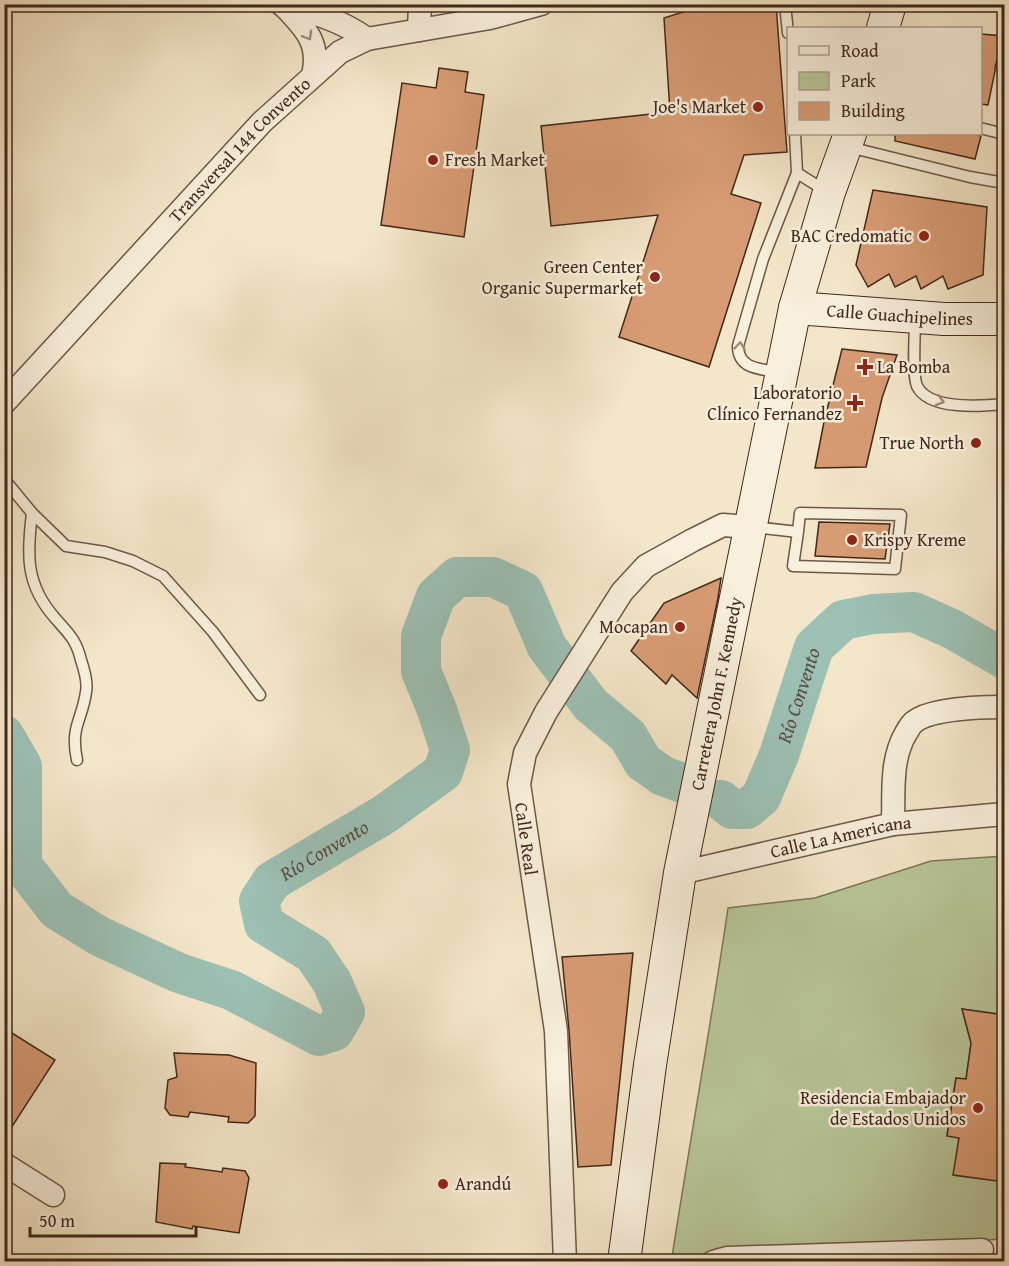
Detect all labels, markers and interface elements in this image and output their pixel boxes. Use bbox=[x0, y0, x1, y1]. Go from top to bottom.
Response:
legend bbox=[787, 27, 982, 135]
one-way arrow bbox=[301, 30, 313, 40]
text: Road bbox=[841, 37, 879, 64]
text: Park bbox=[841, 67, 877, 94]
street label: Transversal 144 Convento bbox=[162, 70, 316, 228]
place label: Joe's Market bbox=[651, 93, 747, 120]
text: Building bbox=[841, 97, 905, 124]
marker: Joe's Market bbox=[751, 100, 765, 114]
place label: Fresh Market bbox=[445, 146, 545, 173]
marker: Fresh Market bbox=[426, 153, 440, 167]
place label: BAC Credomatic bbox=[791, 222, 912, 249]
marker: BAC Credomatic bbox=[917, 229, 931, 243]
place label: Green Center Organic Supermarket bbox=[482, 253, 644, 301]
marker: Green Center Organic Supermarket bbox=[648, 270, 662, 284]
street label: Calle Guachipelines bbox=[826, 296, 973, 332]
one-way arrow bbox=[733, 341, 745, 351]
place label: La Bomba bbox=[877, 353, 951, 380]
marker: La Bomba bbox=[858, 360, 872, 374]
place label: Laboratorio Clínico Fernandez bbox=[707, 379, 842, 427]
marker: Laboratorio Clínico Fernandez bbox=[846, 394, 864, 412]
one-way arrow bbox=[934, 394, 945, 406]
place label: True North bbox=[880, 429, 964, 456]
marker: True North bbox=[969, 436, 983, 450]
place label: Krispy Kreme bbox=[864, 526, 966, 553]
marker: Krispy Kreme bbox=[845, 533, 859, 547]
street label: Carretera John F. Kennedy bbox=[683, 595, 749, 793]
place label: Mocapan bbox=[599, 613, 668, 640]
marker: Mocapan bbox=[673, 620, 687, 634]
water label: Río Convento bbox=[769, 643, 827, 748]
street label: Calle Real bbox=[508, 801, 545, 877]
street label: Calle La Americana bbox=[768, 808, 913, 865]
water label: Río Convento bbox=[273, 812, 374, 888]
place label: Residencia Embajador de Estados Unidos bbox=[800, 1084, 967, 1132]
marker: Residencia Embajador de Estados Unidos bbox=[971, 1101, 985, 1115]
place label: Arandú bbox=[455, 1170, 511, 1197]
marker: Arandú bbox=[436, 1177, 450, 1191]
scale bar bbox=[30, 1200, 196, 1238]
text: 50 m bbox=[39, 1207, 75, 1234]

